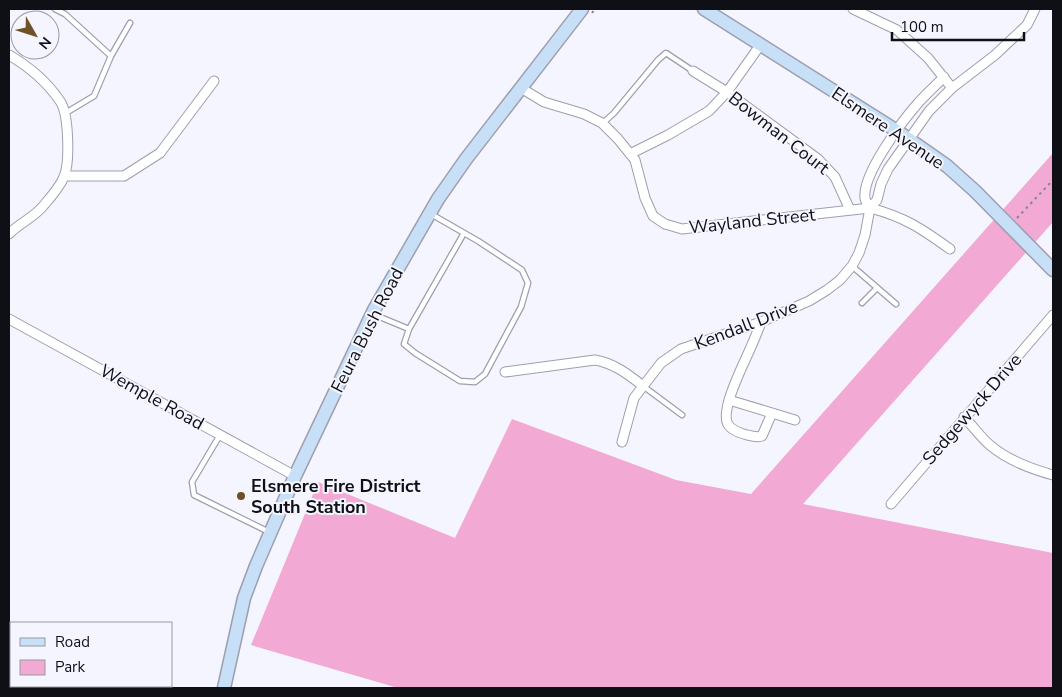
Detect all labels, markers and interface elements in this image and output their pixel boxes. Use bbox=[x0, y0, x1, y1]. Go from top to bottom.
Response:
north arrow bbox=[10, 10, 60, 60]
scale bar bbox=[892, 10, 1024, 42]
text: 100 m bbox=[900, 17, 944, 37]
text: N bbox=[34, 33, 55, 53]
street label: Elsmere Avenue bbox=[827, 81, 949, 175]
street label: Bowman Court bbox=[724, 86, 835, 180]
street label: Wayland Street bbox=[688, 202, 817, 240]
street label: Feura Bush Road bbox=[325, 263, 409, 397]
street label: Kendall Drive bbox=[691, 294, 801, 356]
street label: Sedgewyck Drive bbox=[917, 348, 1027, 470]
street label: Wemple Road bbox=[96, 358, 208, 436]
place label: Elsmere Fire District South Station bbox=[251, 474, 421, 519]
marker: Elsmere Fire District South Station bbox=[235, 490, 247, 502]
legend bbox=[10, 622, 172, 687]
text: Road bbox=[55, 632, 90, 652]
text: Park bbox=[55, 657, 85, 677]

